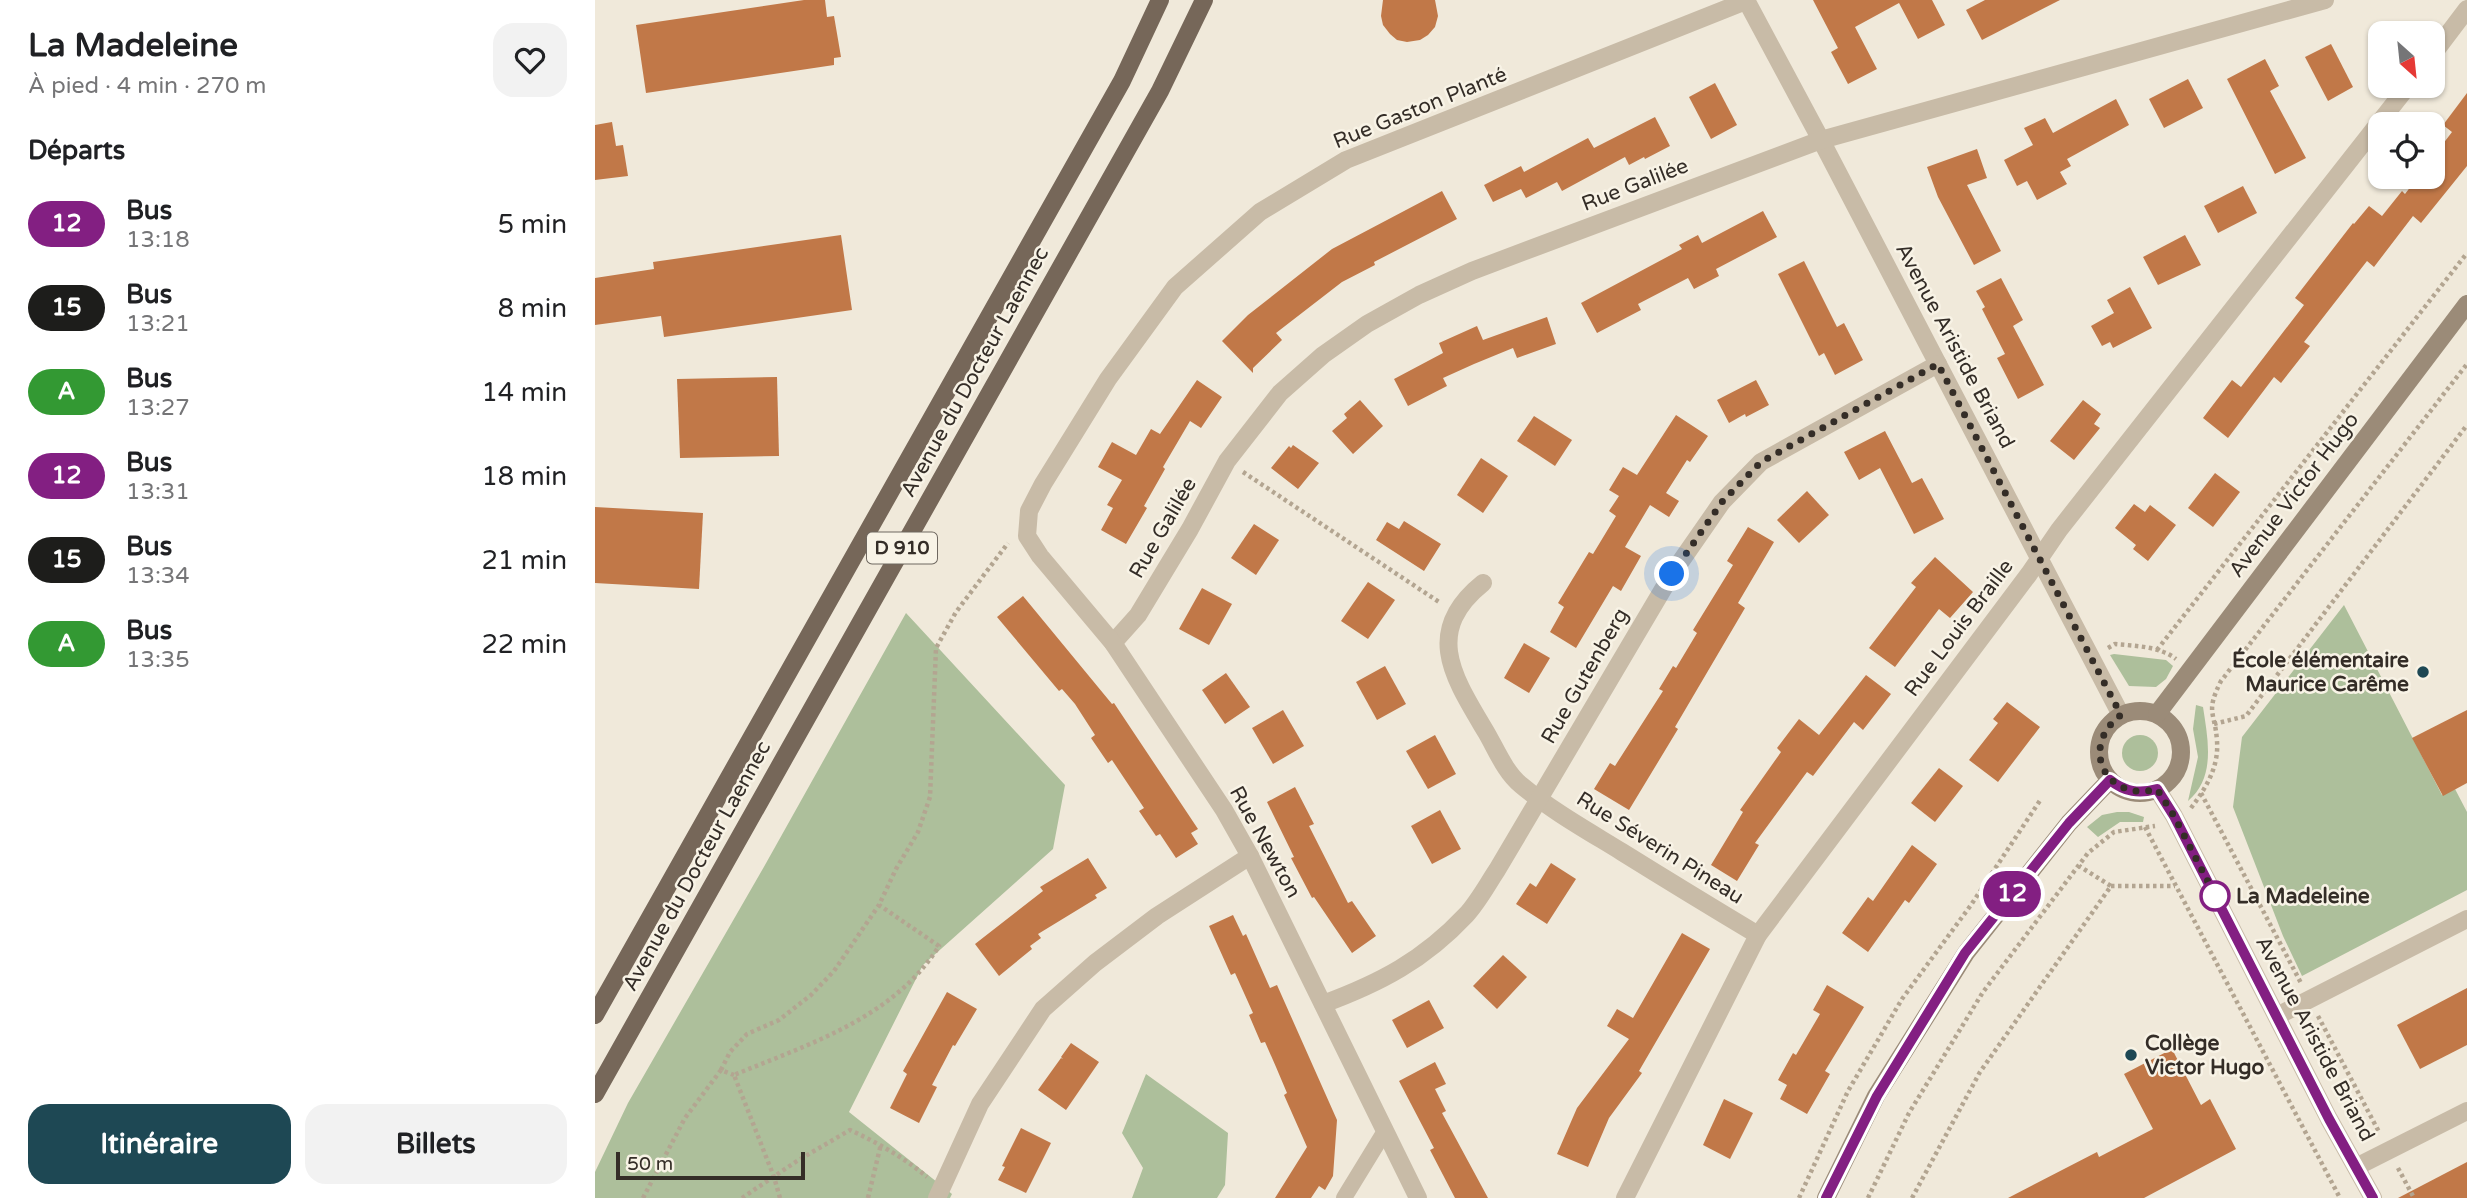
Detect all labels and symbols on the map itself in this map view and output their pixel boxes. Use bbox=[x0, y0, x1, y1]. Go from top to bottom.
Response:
north arrow bbox=[2368, 21, 2445, 98]
street label: Rue Gaston Planté bbox=[1330, 62, 1511, 154]
street label: Rue Galilée bbox=[1578, 153, 1692, 217]
street label: Avenue Aristide Briand bbox=[1890, 239, 2020, 453]
street label: Avenue du Docteur Laennec bbox=[896, 243, 1054, 501]
street label: Avenue Victor Hugo bbox=[2224, 408, 2364, 582]
street label: Rue Galilée bbox=[1124, 473, 1202, 583]
road number: D 910 bbox=[867, 533, 937, 564]
street label: Rue Louis Braille bbox=[1899, 554, 2019, 702]
your location bbox=[1654, 556, 1689, 591]
street label: Rue Gutenberg bbox=[1536, 604, 1634, 748]
place label: École élémentaire Maurice Carême bbox=[2232, 647, 2409, 697]
marker: École élémentaire Maurice Carême bbox=[2415, 664, 2431, 680]
street label: Avenue du Docteur Laennec bbox=[618, 737, 776, 995]
street label: Rue Newton bbox=[1224, 782, 1306, 902]
street label: Rue Séverin Pineau bbox=[1572, 786, 1748, 910]
line badge: 12 bbox=[1981, 871, 2043, 917]
marker: La Madeleine bbox=[2200, 881, 2230, 911]
place label: La Madeleine bbox=[2236, 884, 2370, 909]
street label: Avenue Aristide Briand bbox=[2250, 932, 2380, 1146]
place label: Collège Victor Hugo bbox=[2145, 1031, 2265, 1080]
marker: Collège Victor Hugo bbox=[2123, 1047, 2139, 1063]
scale bar bbox=[616, 1149, 805, 1181]

